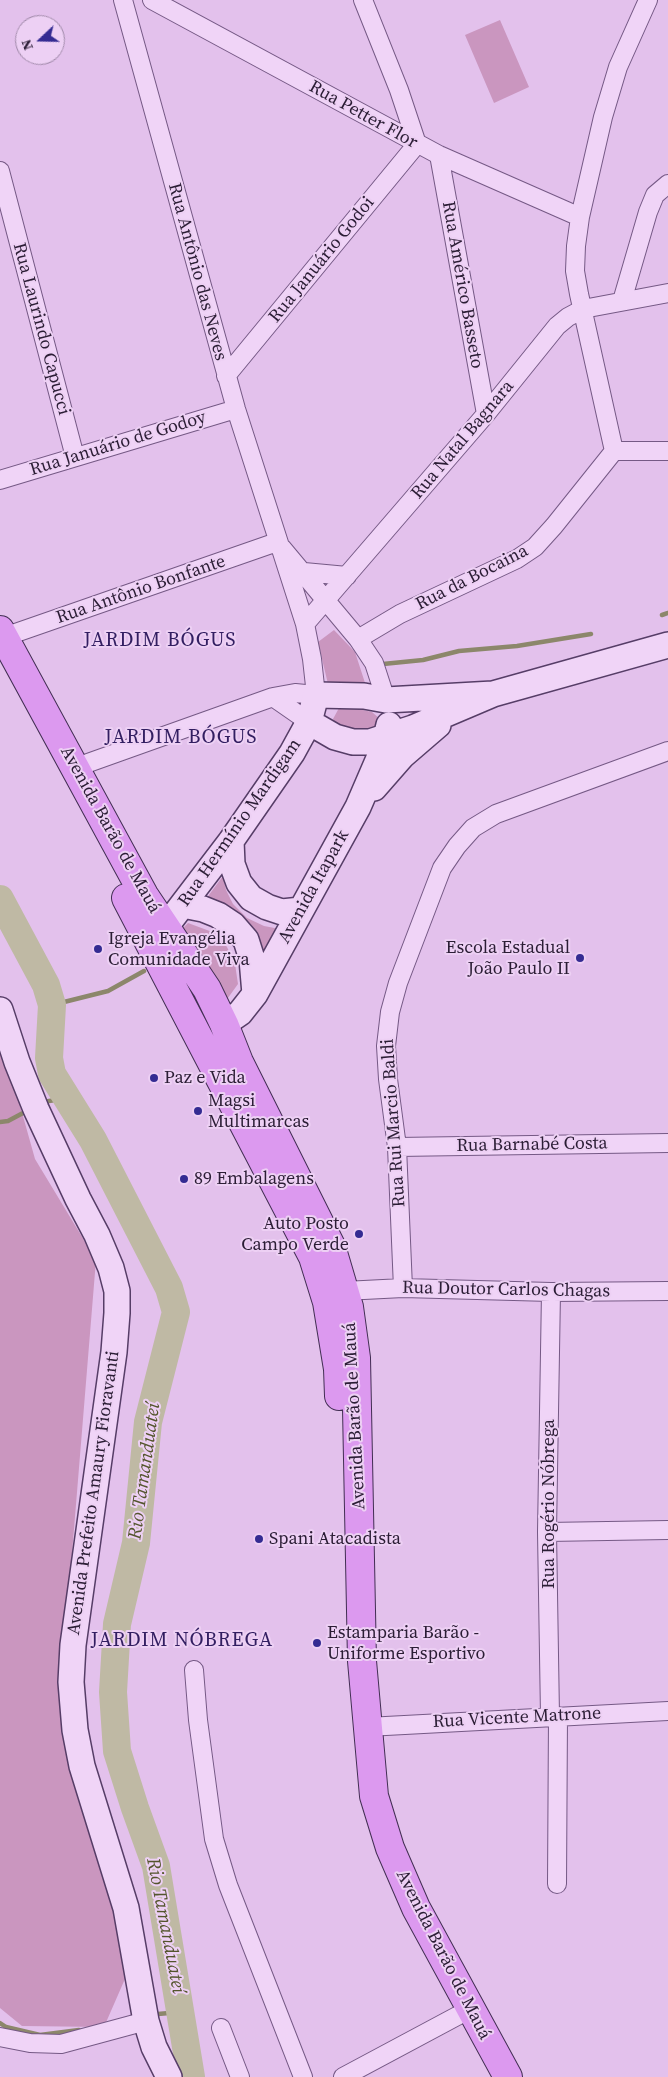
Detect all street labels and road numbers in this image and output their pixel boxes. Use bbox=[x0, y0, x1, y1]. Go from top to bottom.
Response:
street label: Rua Petter Flor bbox=[305, 76, 421, 154]
street label: Rua Antônio das Neves bbox=[163, 181, 231, 363]
street label: Rua Januário Godoi bbox=[265, 193, 379, 327]
street label: Rua Américo Basseto bbox=[437, 200, 487, 370]
street label: Rua Laurindo Capucci bbox=[8, 240, 74, 418]
street label: Rua Natal Bagnara bbox=[407, 376, 519, 504]
street label: Rua Januário de Godoy bbox=[27, 407, 209, 481]
street label: Rua da Bocaina bbox=[412, 540, 532, 616]
street label: Rua Antônio Bonfante bbox=[54, 551, 228, 629]
street label: Rua Hermínio Mardigam bbox=[174, 735, 306, 911]
street label: Avenida Barão de Mauá bbox=[55, 743, 165, 917]
street label: Avenida Itapark bbox=[274, 826, 354, 948]
street label: Rua Rui Marcio Baldi bbox=[377, 1038, 411, 1208]
street label: Rua Barnabé Costa bbox=[456, 1133, 608, 1157]
street label: Rua Doutor Carlos Chagas bbox=[402, 1277, 610, 1303]
street label: Avenida Barão de Mauá bbox=[339, 1322, 371, 1510]
street label: Avenida Prefeito Amaury Fioravanti bbox=[63, 1350, 125, 1636]
street label: Rua Rogério Nóbrega bbox=[538, 1419, 560, 1589]
street label: Rua Vicente Matrone bbox=[432, 1703, 602, 1733]
street label: Avenida Barão de Mauá bbox=[391, 1866, 495, 2044]

